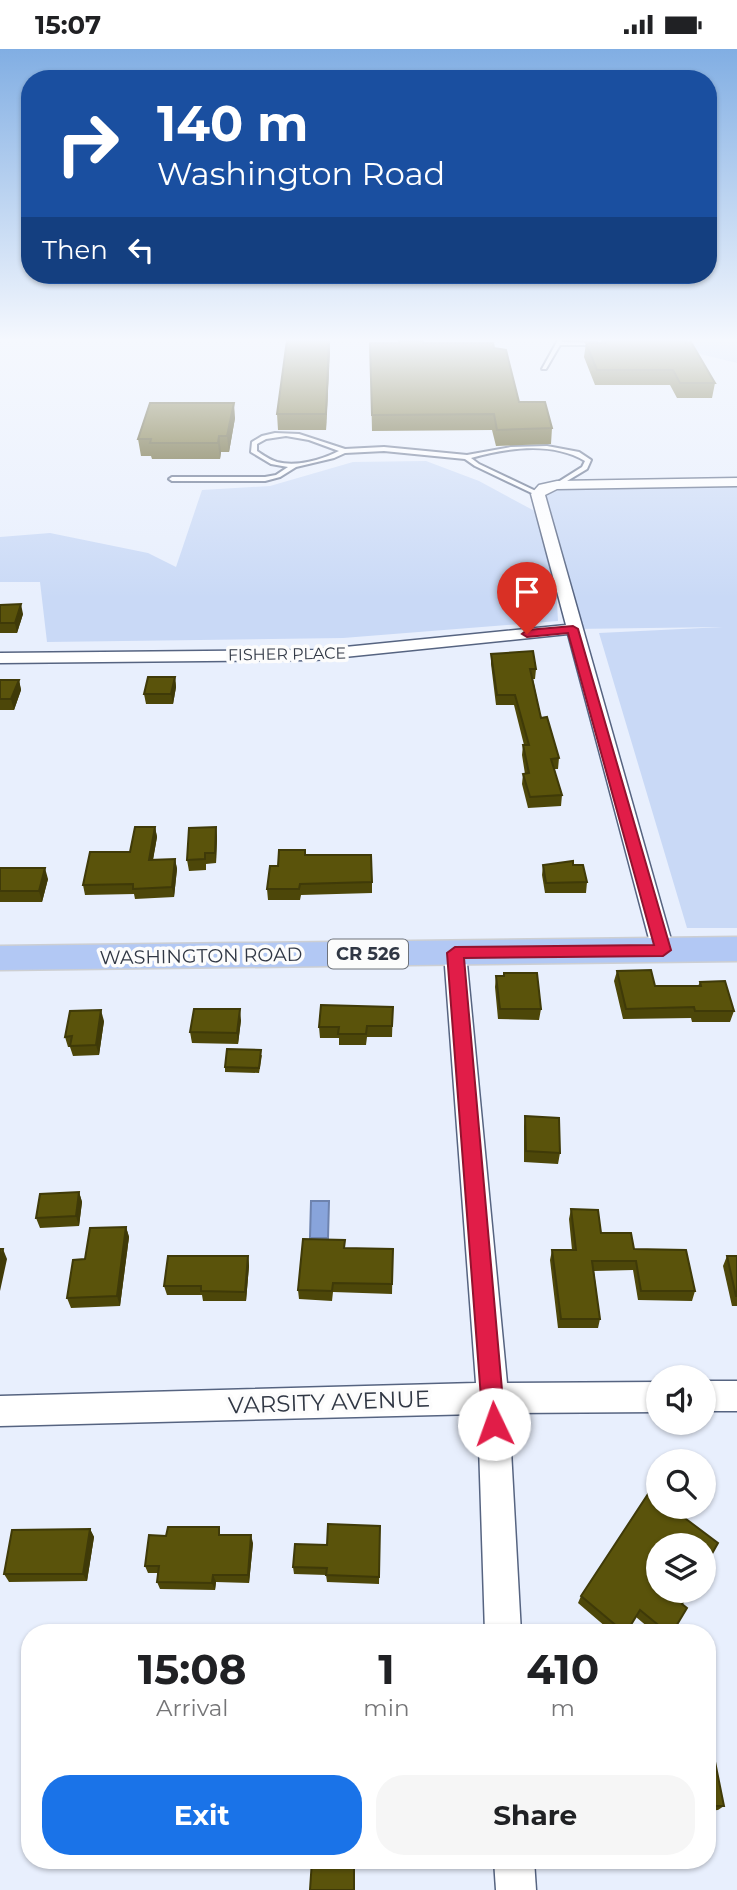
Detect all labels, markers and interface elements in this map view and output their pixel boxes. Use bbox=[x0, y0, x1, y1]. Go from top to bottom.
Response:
text: 15:07 bbox=[35, 9, 101, 41]
text: 140 m bbox=[157, 94, 309, 153]
icon: right bbox=[42, 98, 133, 189]
text: Washington Road bbox=[157, 154, 445, 193]
icon: left bbox=[122, 231, 160, 269]
text: Then bbox=[42, 234, 108, 266]
pin bbox=[497, 562, 557, 634]
icon: arrive bbox=[508, 573, 546, 611]
street label: FISHER PLACE bbox=[228, 643, 346, 665]
road number: CR 526 bbox=[328, 939, 408, 969]
street label: WASHINGTON ROAD bbox=[99, 943, 303, 969]
map controls bbox=[646, 1365, 716, 1603]
button: sound bbox=[646, 1365, 716, 1435]
street label: VARSITY AVENUE bbox=[227, 1384, 431, 1420]
position arrow bbox=[457, 1387, 531, 1461]
button: search bbox=[646, 1449, 716, 1519]
button: layers bbox=[646, 1533, 716, 1603]
text: 15:08 bbox=[138, 1643, 247, 1695]
text: 1 bbox=[378, 1643, 395, 1695]
text: 410 bbox=[526, 1643, 599, 1695]
text: Arrival bbox=[156, 1694, 228, 1722]
text: min bbox=[363, 1694, 409, 1722]
text: m bbox=[551, 1694, 575, 1722]
button: Exit bbox=[42, 1775, 362, 1855]
button: Share bbox=[376, 1775, 695, 1855]

